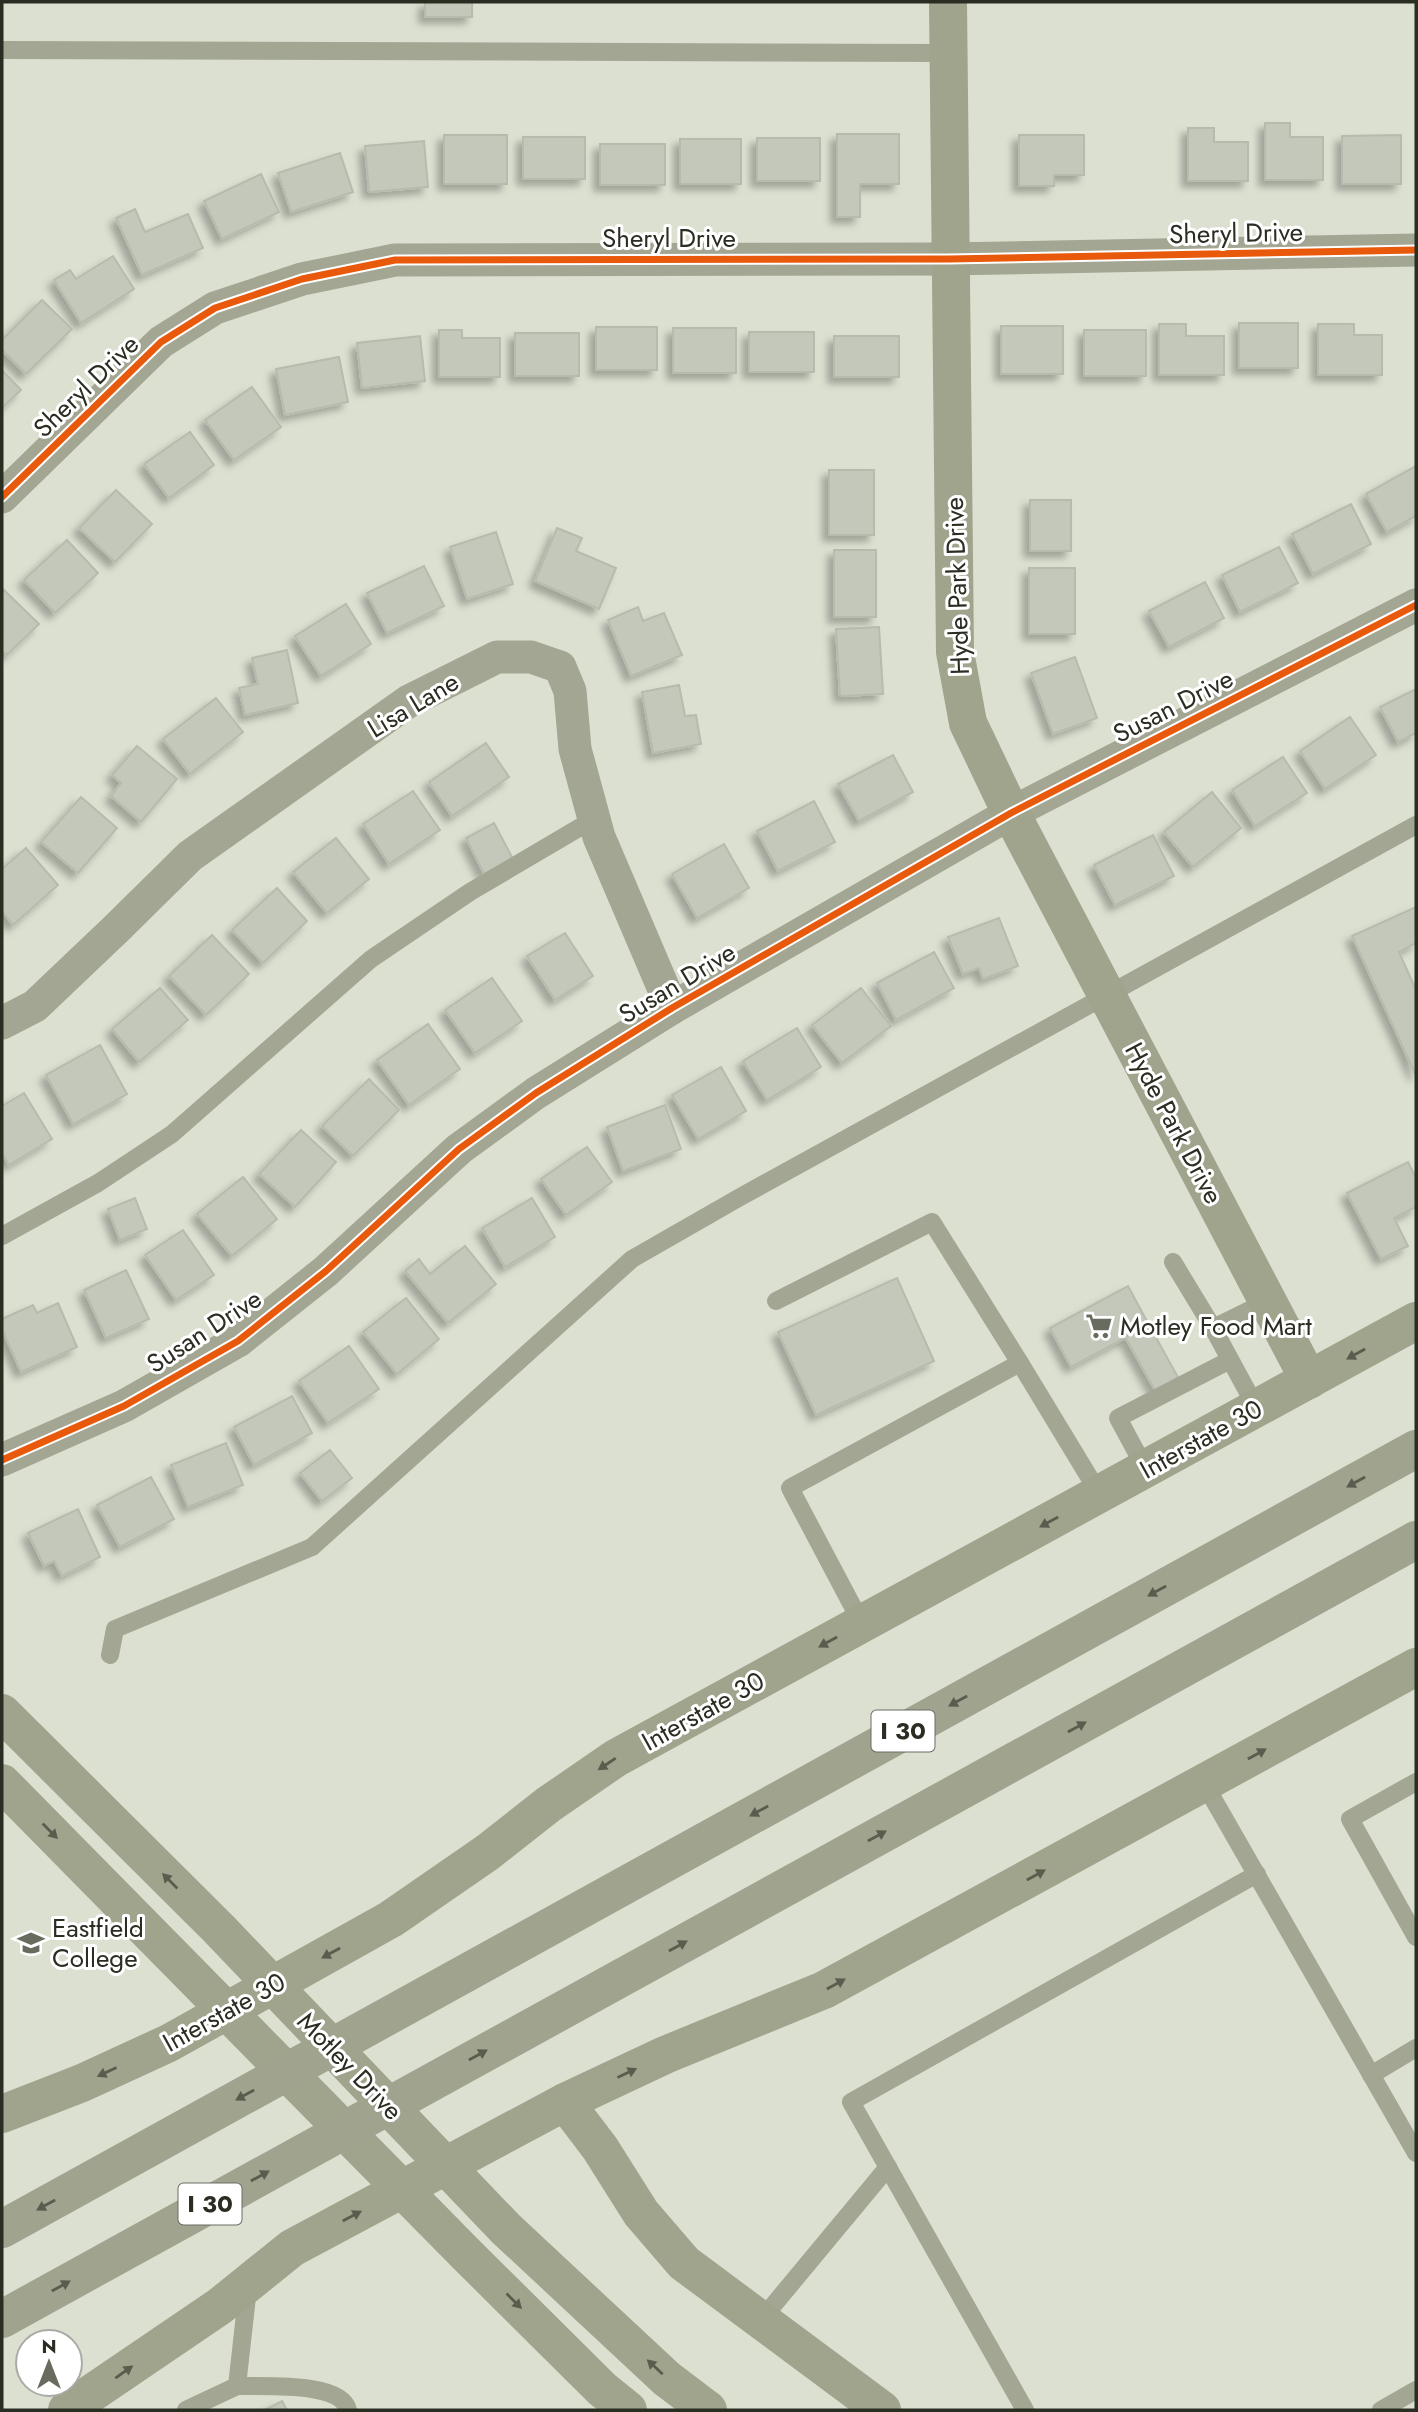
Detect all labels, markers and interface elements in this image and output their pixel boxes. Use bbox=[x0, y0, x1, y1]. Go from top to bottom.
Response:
street label: Sheryl Drive bbox=[1169, 213, 1303, 253]
street label: Sheryl Drive bbox=[602, 219, 736, 257]
street label: Sheryl Drive bbox=[25, 326, 147, 446]
street label: Hyde Park Drive bbox=[935, 496, 979, 676]
street label: Susan Drive bbox=[1106, 660, 1240, 752]
street label: Lisa Lane bbox=[360, 663, 466, 747]
street label: Susan Drive bbox=[611, 933, 743, 1033]
street label: Hyde Park Drive bbox=[1115, 1036, 1233, 1210]
street label: Susan Drive bbox=[139, 1280, 269, 1382]
place label: Motley Food Mart bbox=[1120, 1307, 1312, 1345]
supermarket icon: Motley Food Mart bbox=[1084, 1311, 1114, 1341]
one-way arrow bbox=[1347, 1348, 1366, 1360]
street label: Interstate 30 bbox=[1133, 1390, 1269, 1488]
one-way arrow bbox=[1347, 1476, 1366, 1488]
one-way arrow bbox=[1040, 1516, 1059, 1528]
one-way arrow bbox=[1147, 1585, 1167, 1597]
one-way arrow bbox=[818, 1637, 838, 1648]
street label: Interstate 30 bbox=[635, 1662, 771, 1760]
one-way arrow bbox=[948, 1695, 967, 1707]
road number: I 30 bbox=[872, 1710, 934, 1751]
one-way arrow bbox=[1067, 1721, 1086, 1733]
one-way arrow bbox=[1247, 1748, 1267, 1760]
one-way arrow bbox=[598, 1757, 617, 1770]
one-way arrow bbox=[749, 1805, 768, 1817]
one-way arrow bbox=[41, 1823, 58, 1839]
one-way arrow bbox=[867, 1830, 887, 1842]
one-way arrow bbox=[1026, 1869, 1045, 1881]
one-way arrow bbox=[162, 1873, 179, 1890]
place label: Eastfield College bbox=[52, 1909, 144, 1977]
school or university icon: Eastfield College bbox=[16, 1928, 46, 1958]
one-way arrow bbox=[668, 1940, 688, 1952]
one-way arrow bbox=[322, 1947, 341, 1959]
street label: Interstate 30 bbox=[156, 1963, 292, 2061]
one-way arrow bbox=[826, 1978, 846, 1989]
street label: Motley Drive bbox=[289, 2003, 411, 2129]
one-way arrow bbox=[469, 2049, 488, 2061]
one-way arrow bbox=[97, 2066, 117, 2078]
one-way arrow bbox=[617, 2067, 637, 2079]
one-way arrow bbox=[235, 2089, 255, 2101]
one-way arrow bbox=[251, 2170, 270, 2182]
road number: I 30 bbox=[178, 2183, 242, 2224]
one-way arrow bbox=[36, 2199, 55, 2211]
one-way arrow bbox=[342, 2210, 362, 2222]
one-way arrow bbox=[52, 2280, 71, 2292]
one-way arrow bbox=[505, 2292, 521, 2309]
north arrow bbox=[14, 2328, 84, 2398]
text: N bbox=[41, 2333, 57, 2360]
one-way arrow bbox=[647, 2360, 664, 2376]
one-way arrow bbox=[115, 2365, 133, 2379]

